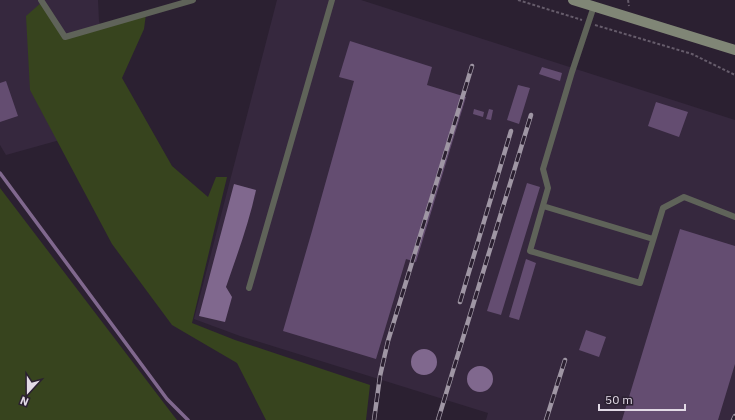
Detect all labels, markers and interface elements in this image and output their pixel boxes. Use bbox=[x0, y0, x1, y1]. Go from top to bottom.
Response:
north arrow bbox=[8, 372, 48, 412]
scale bar bbox=[599, 386, 685, 412]
text: 50 m bbox=[605, 392, 633, 407]
text: N bbox=[18, 393, 31, 409]

